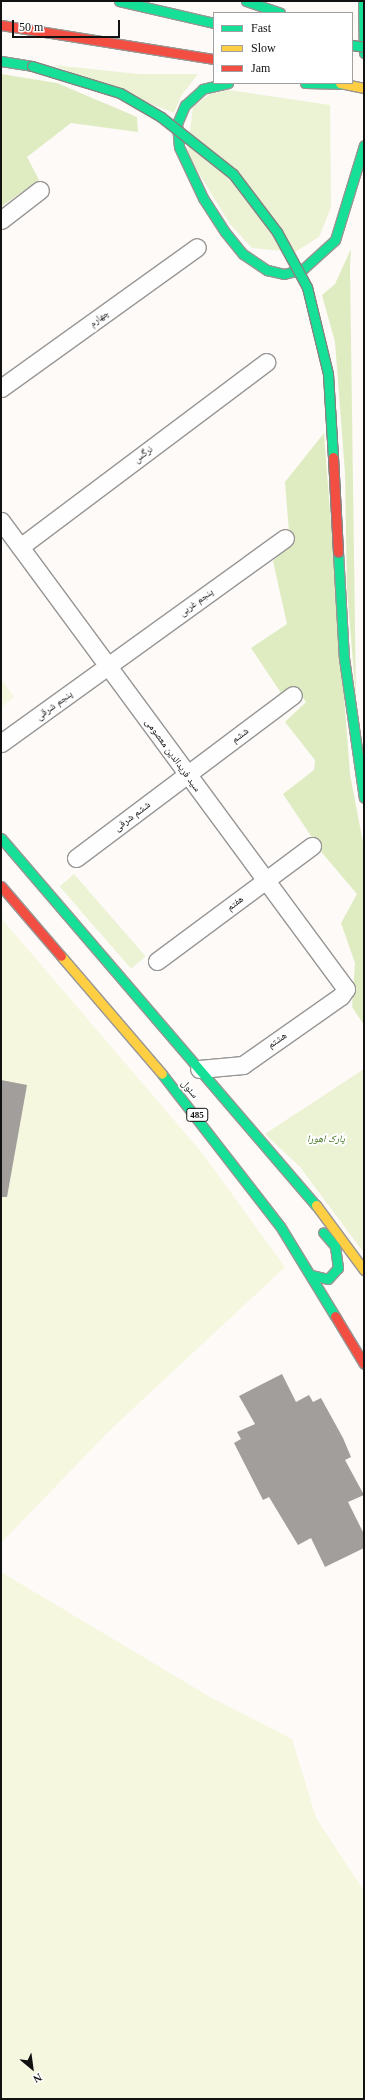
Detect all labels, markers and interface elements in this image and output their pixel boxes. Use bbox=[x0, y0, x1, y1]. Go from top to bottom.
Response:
scale bar bbox=[14, 12, 122, 38]
legend bbox=[213, 12, 353, 84]
text: 50 m bbox=[19, 20, 43, 34]
text: Fast bbox=[251, 21, 271, 35]
text: Slow bbox=[251, 41, 276, 55]
text: Jam bbox=[251, 61, 270, 75]
street label: چهارم bbox=[87, 307, 111, 329]
street label: نرگس bbox=[131, 443, 155, 465]
street label: پنجم غربی bbox=[176, 586, 216, 618]
street label: پنجم شرقی bbox=[33, 688, 75, 722]
street label: سید فریدالدین معصومی bbox=[142, 716, 204, 794]
street label: ششم bbox=[229, 725, 251, 745]
street label: ششم شرقی bbox=[111, 798, 153, 834]
street label: هفتم bbox=[224, 893, 246, 913]
street label: هشتم bbox=[265, 1029, 289, 1051]
street label: سئول bbox=[179, 1077, 201, 1101]
road number: 485 bbox=[186, 1108, 208, 1122]
park label: پارک اهورا bbox=[307, 1133, 345, 1145]
north arrow bbox=[12, 2048, 52, 2088]
text: N bbox=[31, 2071, 44, 2086]

